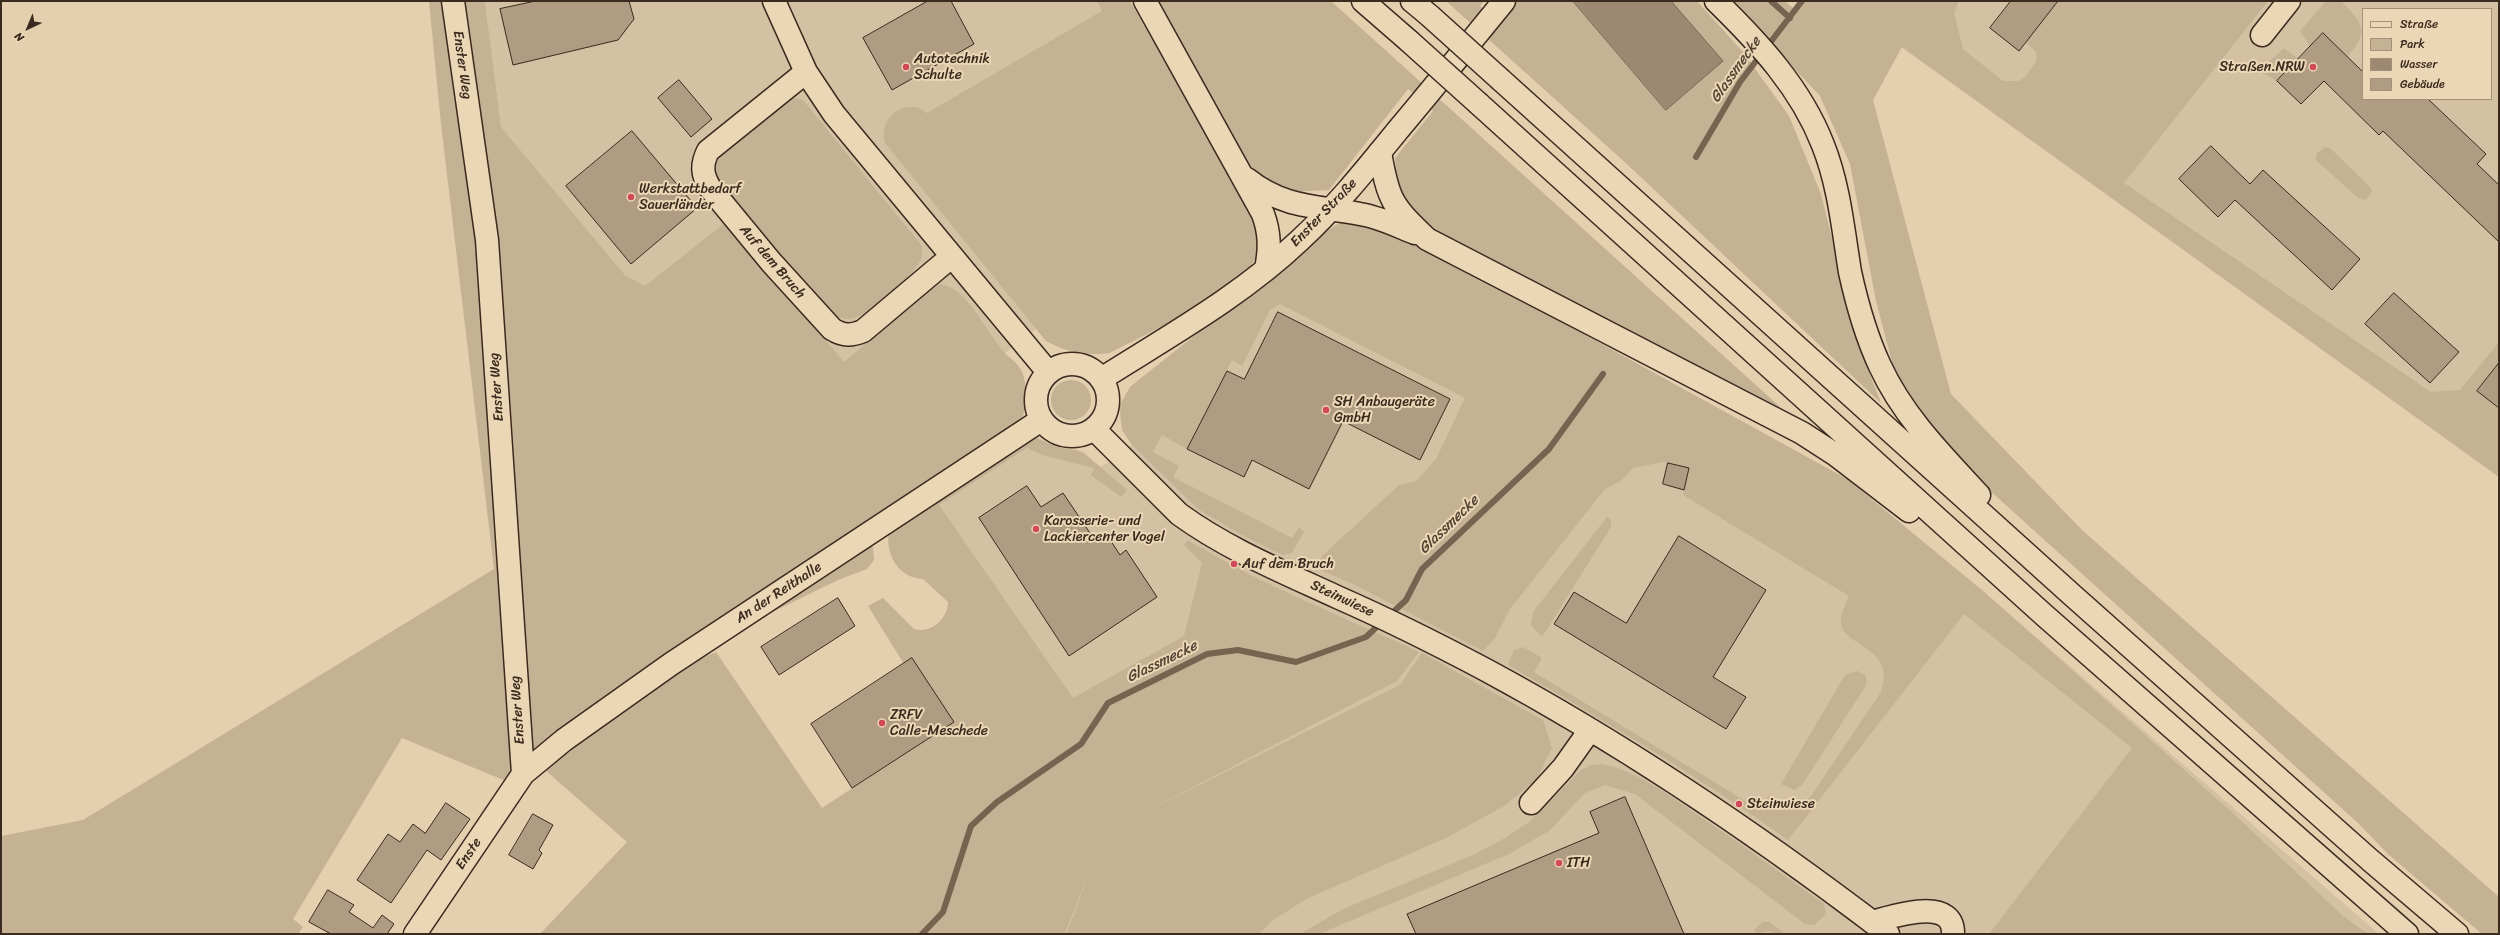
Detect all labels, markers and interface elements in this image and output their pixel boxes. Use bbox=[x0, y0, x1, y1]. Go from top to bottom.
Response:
north arrow bbox=[8, 8, 48, 48]
legend bbox=[2362, 8, 2492, 100]
text: Straße bbox=[2400, 13, 2438, 35]
text: N bbox=[10, 28, 29, 46]
street label: Enster Weg bbox=[449, 30, 475, 100]
text: Park bbox=[2400, 33, 2425, 55]
water label: Glassmecke bbox=[1707, 34, 1765, 106]
place label: Autotechnik Schulte bbox=[914, 51, 990, 84]
text: Wasser bbox=[2400, 53, 2437, 75]
place label: Straßen.NRW bbox=[2219, 59, 2305, 75]
marker: Autotechnik Schulte bbox=[901, 62, 911, 72]
marker: Straßen.NRW bbox=[2308, 62, 2318, 72]
text: Gebäude bbox=[2400, 73, 2445, 95]
street label: Enster Straße bbox=[1287, 175, 1361, 251]
place label: Werkstattbedarf Sauerländer bbox=[639, 181, 741, 214]
marker: Werkstattbedarf Sauerländer bbox=[626, 192, 636, 202]
street label: Auf dem Bruch bbox=[736, 222, 808, 302]
street label: Enster Weg bbox=[486, 352, 508, 422]
place label: SH Anbaugeräte GmbH bbox=[1334, 394, 1435, 426]
marker: SH Anbaugeräte GmbH bbox=[1321, 405, 1331, 415]
water label: Glassmecke bbox=[1415, 492, 1483, 558]
place label: Karosserie- und Lackiercenter Vogel bbox=[1044, 513, 1165, 546]
marker: Karosserie- und Lackiercenter Vogel bbox=[1031, 524, 1041, 534]
place label: Auf dem Bruch bbox=[1242, 556, 1334, 572]
street label: An der Reithalle bbox=[733, 559, 825, 627]
marker: Auf dem Bruch bbox=[1229, 559, 1239, 569]
street label: Steinwiese bbox=[1308, 577, 1376, 621]
water label: Glassmecke bbox=[1124, 637, 1200, 687]
street label: Enster Weg bbox=[507, 675, 529, 745]
place label: ZRFV Calle-Meschede bbox=[890, 707, 988, 740]
marker: ZRFV Calle-Meschede bbox=[877, 718, 887, 728]
place label: Steinwiese bbox=[1747, 796, 1815, 812]
marker: Steinwiese bbox=[1734, 799, 1744, 809]
street label: Enste bbox=[452, 835, 486, 873]
place label: ITH bbox=[1567, 855, 1590, 871]
marker: ITH bbox=[1554, 858, 1564, 868]

